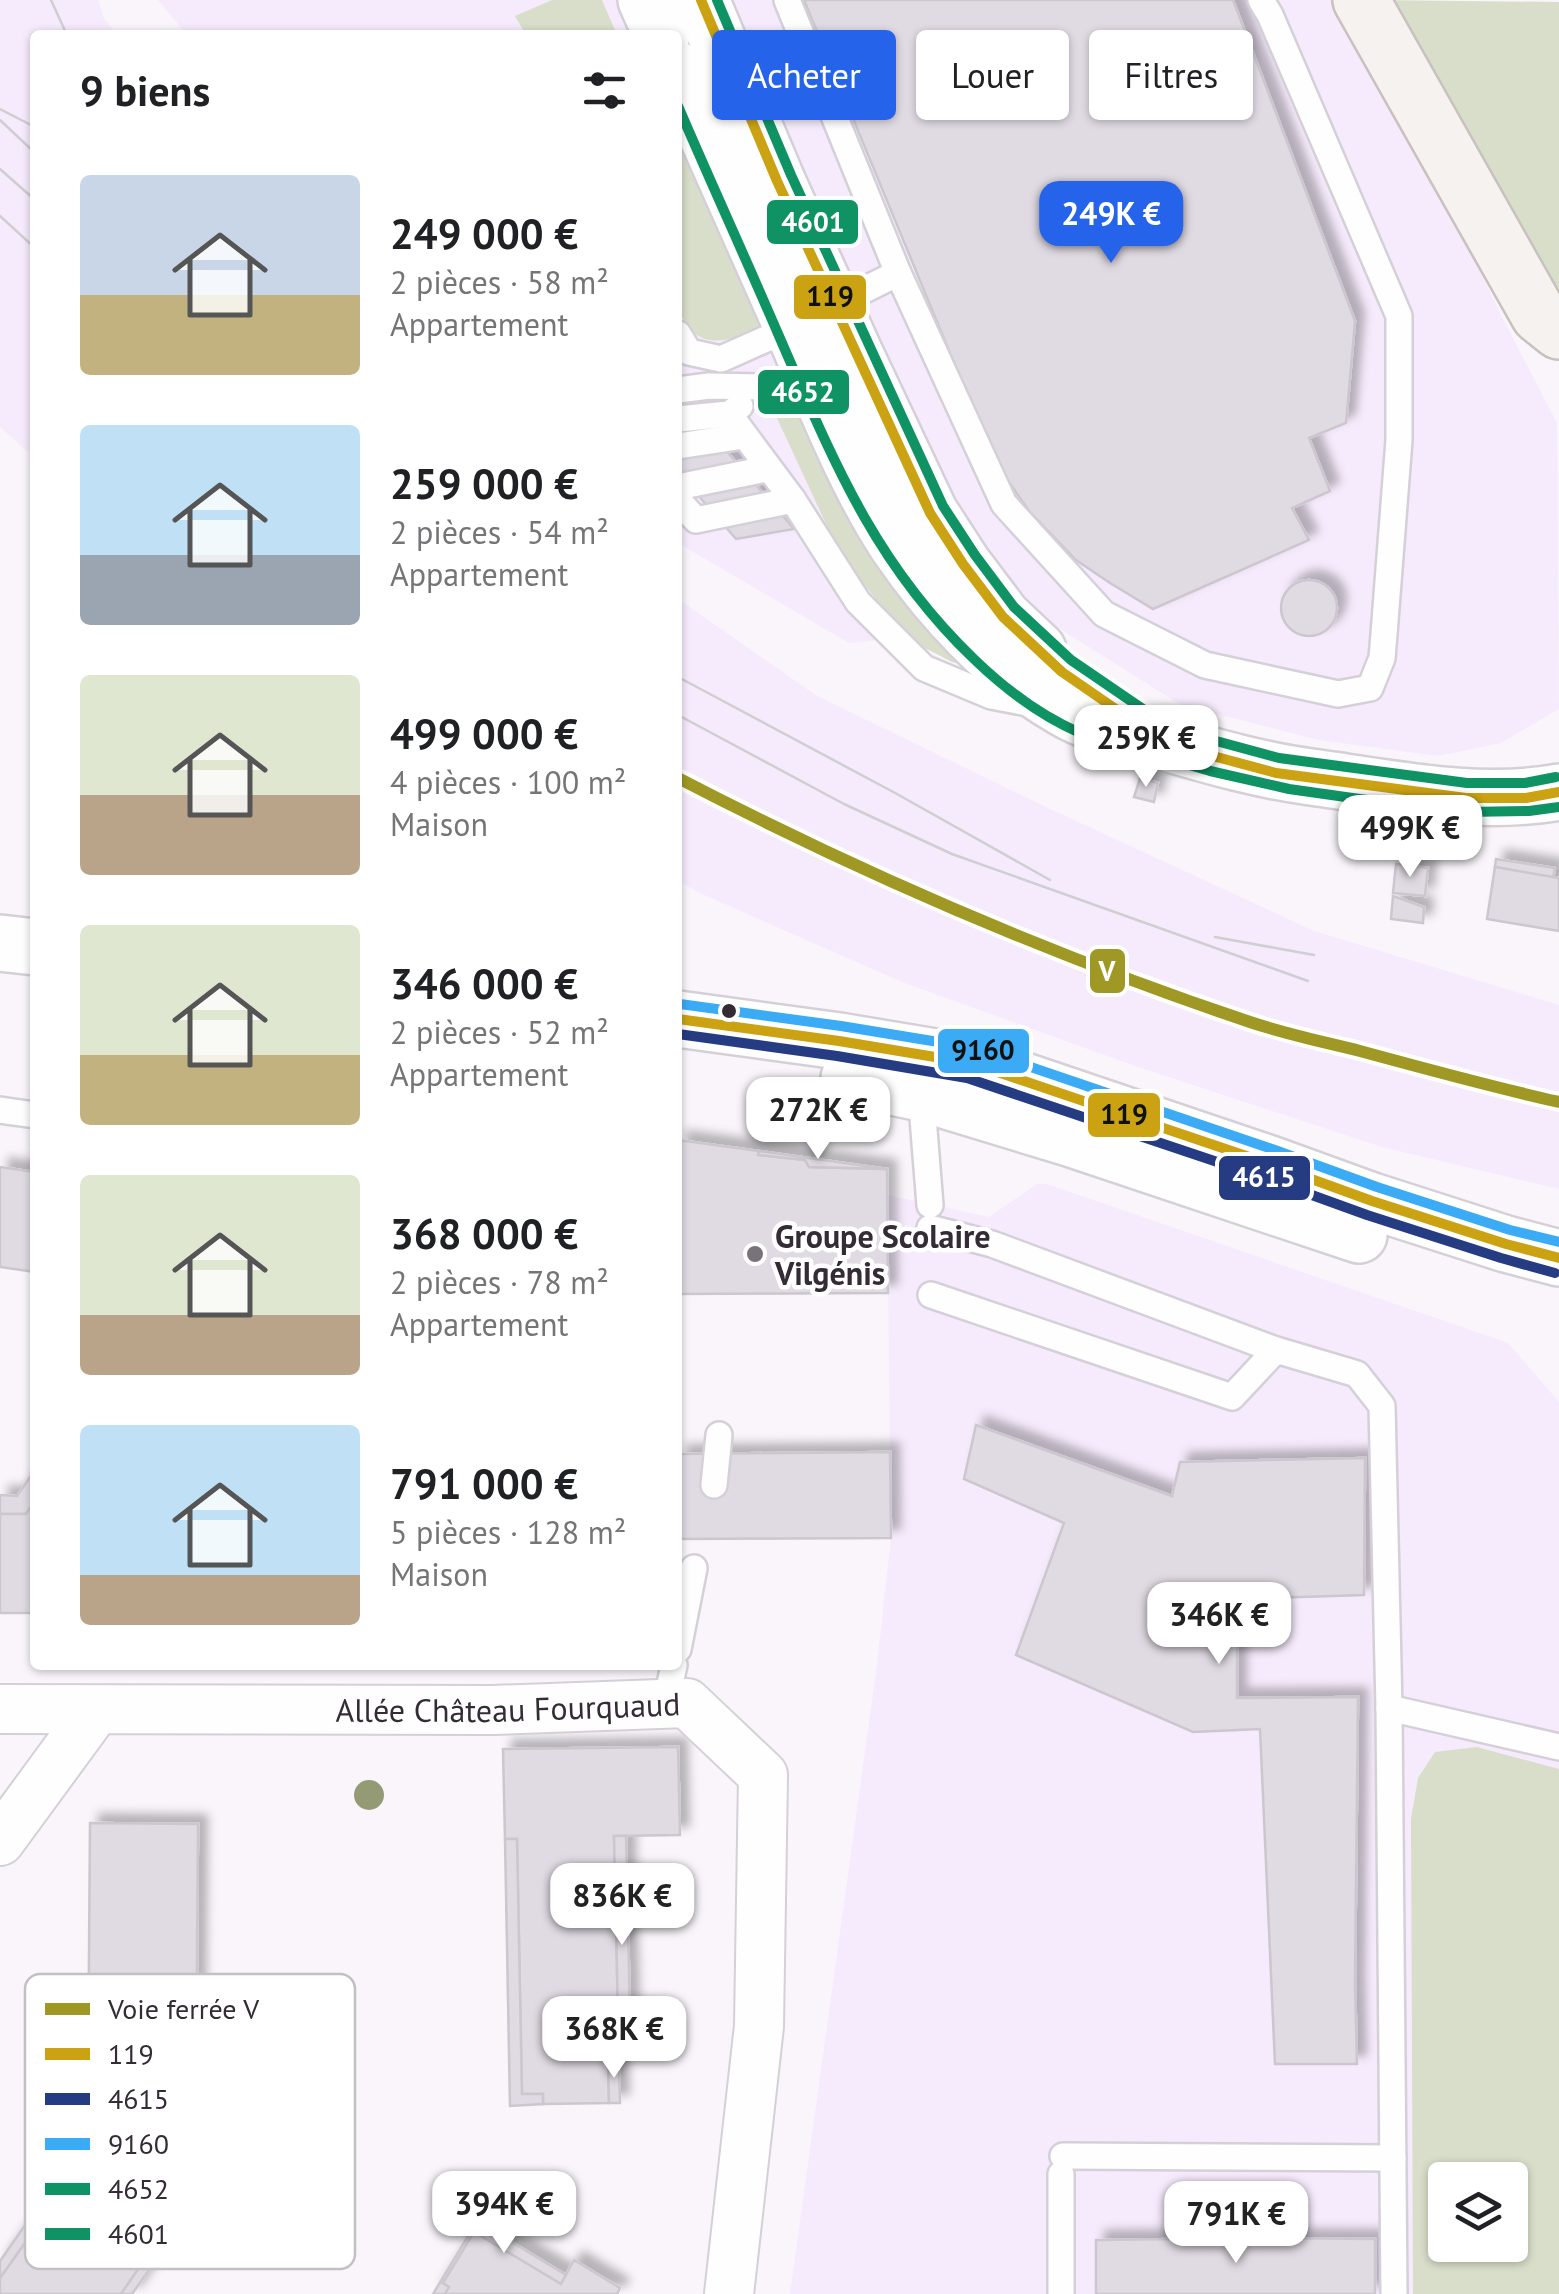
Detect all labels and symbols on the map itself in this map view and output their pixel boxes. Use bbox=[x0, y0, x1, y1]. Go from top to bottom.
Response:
pin: 249K € bbox=[1030, 181, 1192, 266]
line badge: 4601 bbox=[765, 198, 860, 246]
text: 4601 bbox=[781, 203, 845, 240]
line badge: 119 bbox=[792, 273, 868, 321]
text: 119 bbox=[806, 277, 854, 314]
line badge: 4652 bbox=[756, 368, 851, 416]
text: 4652 bbox=[771, 373, 835, 410]
pin: 259K € bbox=[1065, 705, 1227, 790]
pin: 499K € bbox=[1329, 795, 1491, 880]
line badge: V bbox=[1088, 947, 1127, 995]
text: V bbox=[1098, 952, 1117, 989]
unlabelled marker bbox=[719, 1001, 739, 1021]
line badge: 9160 bbox=[936, 1027, 1031, 1075]
text: 9160 bbox=[951, 1031, 1015, 1068]
pin: 272K € bbox=[737, 1077, 899, 1162]
line badge: 119 bbox=[1086, 1091, 1162, 1139]
text: 119 bbox=[1100, 1095, 1148, 1132]
line badge: 4615 bbox=[1217, 1154, 1312, 1202]
text: 4615 bbox=[1232, 1158, 1296, 1195]
place label: Groupe Scolaire Vilgénis bbox=[774, 1215, 991, 1294]
marker: Groupe Scolaire Vilgénis bbox=[744, 1243, 766, 1265]
pin: 346K € bbox=[1138, 1582, 1300, 1667]
street label: Allée Château Fourquaud bbox=[336, 1682, 681, 1731]
pin: 836K € bbox=[541, 1863, 703, 1948]
legend bbox=[25, 1974, 355, 2269]
text: Voie ferrée V bbox=[107, 1990, 259, 2027]
pin: 368K € bbox=[533, 1996, 695, 2081]
text: 119 bbox=[108, 2035, 154, 2072]
text: 4615 bbox=[108, 2080, 169, 2117]
text: 9160 bbox=[108, 2125, 169, 2162]
text: 4652 bbox=[108, 2170, 169, 2207]
pin: 394K € bbox=[423, 2171, 585, 2256]
pin: 791K € bbox=[1155, 2181, 1317, 2266]
text: 4601 bbox=[108, 2215, 169, 2252]

